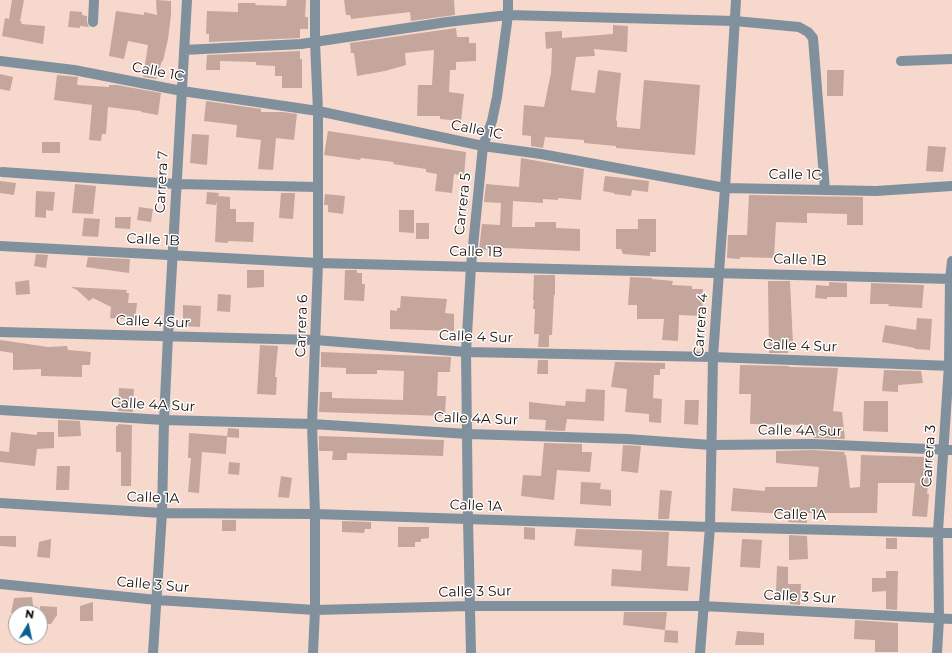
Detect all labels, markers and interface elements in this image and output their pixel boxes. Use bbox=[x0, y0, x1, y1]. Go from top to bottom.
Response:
street label: Calle 1C bbox=[131, 59, 185, 85]
street label: Calle 1C bbox=[450, 117, 504, 143]
street label: Carrera 7 bbox=[152, 150, 172, 214]
street label: Calle 1C bbox=[769, 166, 821, 184]
street label: Carrera 5 bbox=[451, 172, 475, 236]
street label: Calle 1B bbox=[126, 230, 180, 250]
street label: Calle 1B bbox=[449, 243, 503, 261]
street label: Calle 1B bbox=[773, 251, 827, 269]
street label: Carrera 4 bbox=[690, 293, 712, 357]
street label: Carrera 6 bbox=[293, 294, 311, 358]
street label: Calle 4 Sur bbox=[116, 312, 190, 332]
street label: Calle 4 Sur bbox=[439, 327, 513, 347]
street label: Calle 4 Sur bbox=[763, 336, 837, 356]
street label: Calle 4A Sur bbox=[110, 394, 196, 416]
street label: Calle 4A Sur bbox=[434, 409, 518, 429]
street label: Calle 4A Sur bbox=[758, 422, 842, 440]
street label: Carrera 3 bbox=[918, 424, 940, 488]
street label: Calle 1A bbox=[126, 489, 180, 507]
street label: Calle 1A bbox=[449, 497, 503, 515]
street label: Calle 1A bbox=[773, 506, 827, 524]
street label: Calle 3 Sur bbox=[116, 573, 190, 597]
street label: Calle 3 Sur bbox=[438, 583, 512, 601]
street label: Calle 3 Sur bbox=[763, 587, 837, 607]
north arrow bbox=[8, 605, 48, 645]
text: N bbox=[24, 607, 35, 622]

